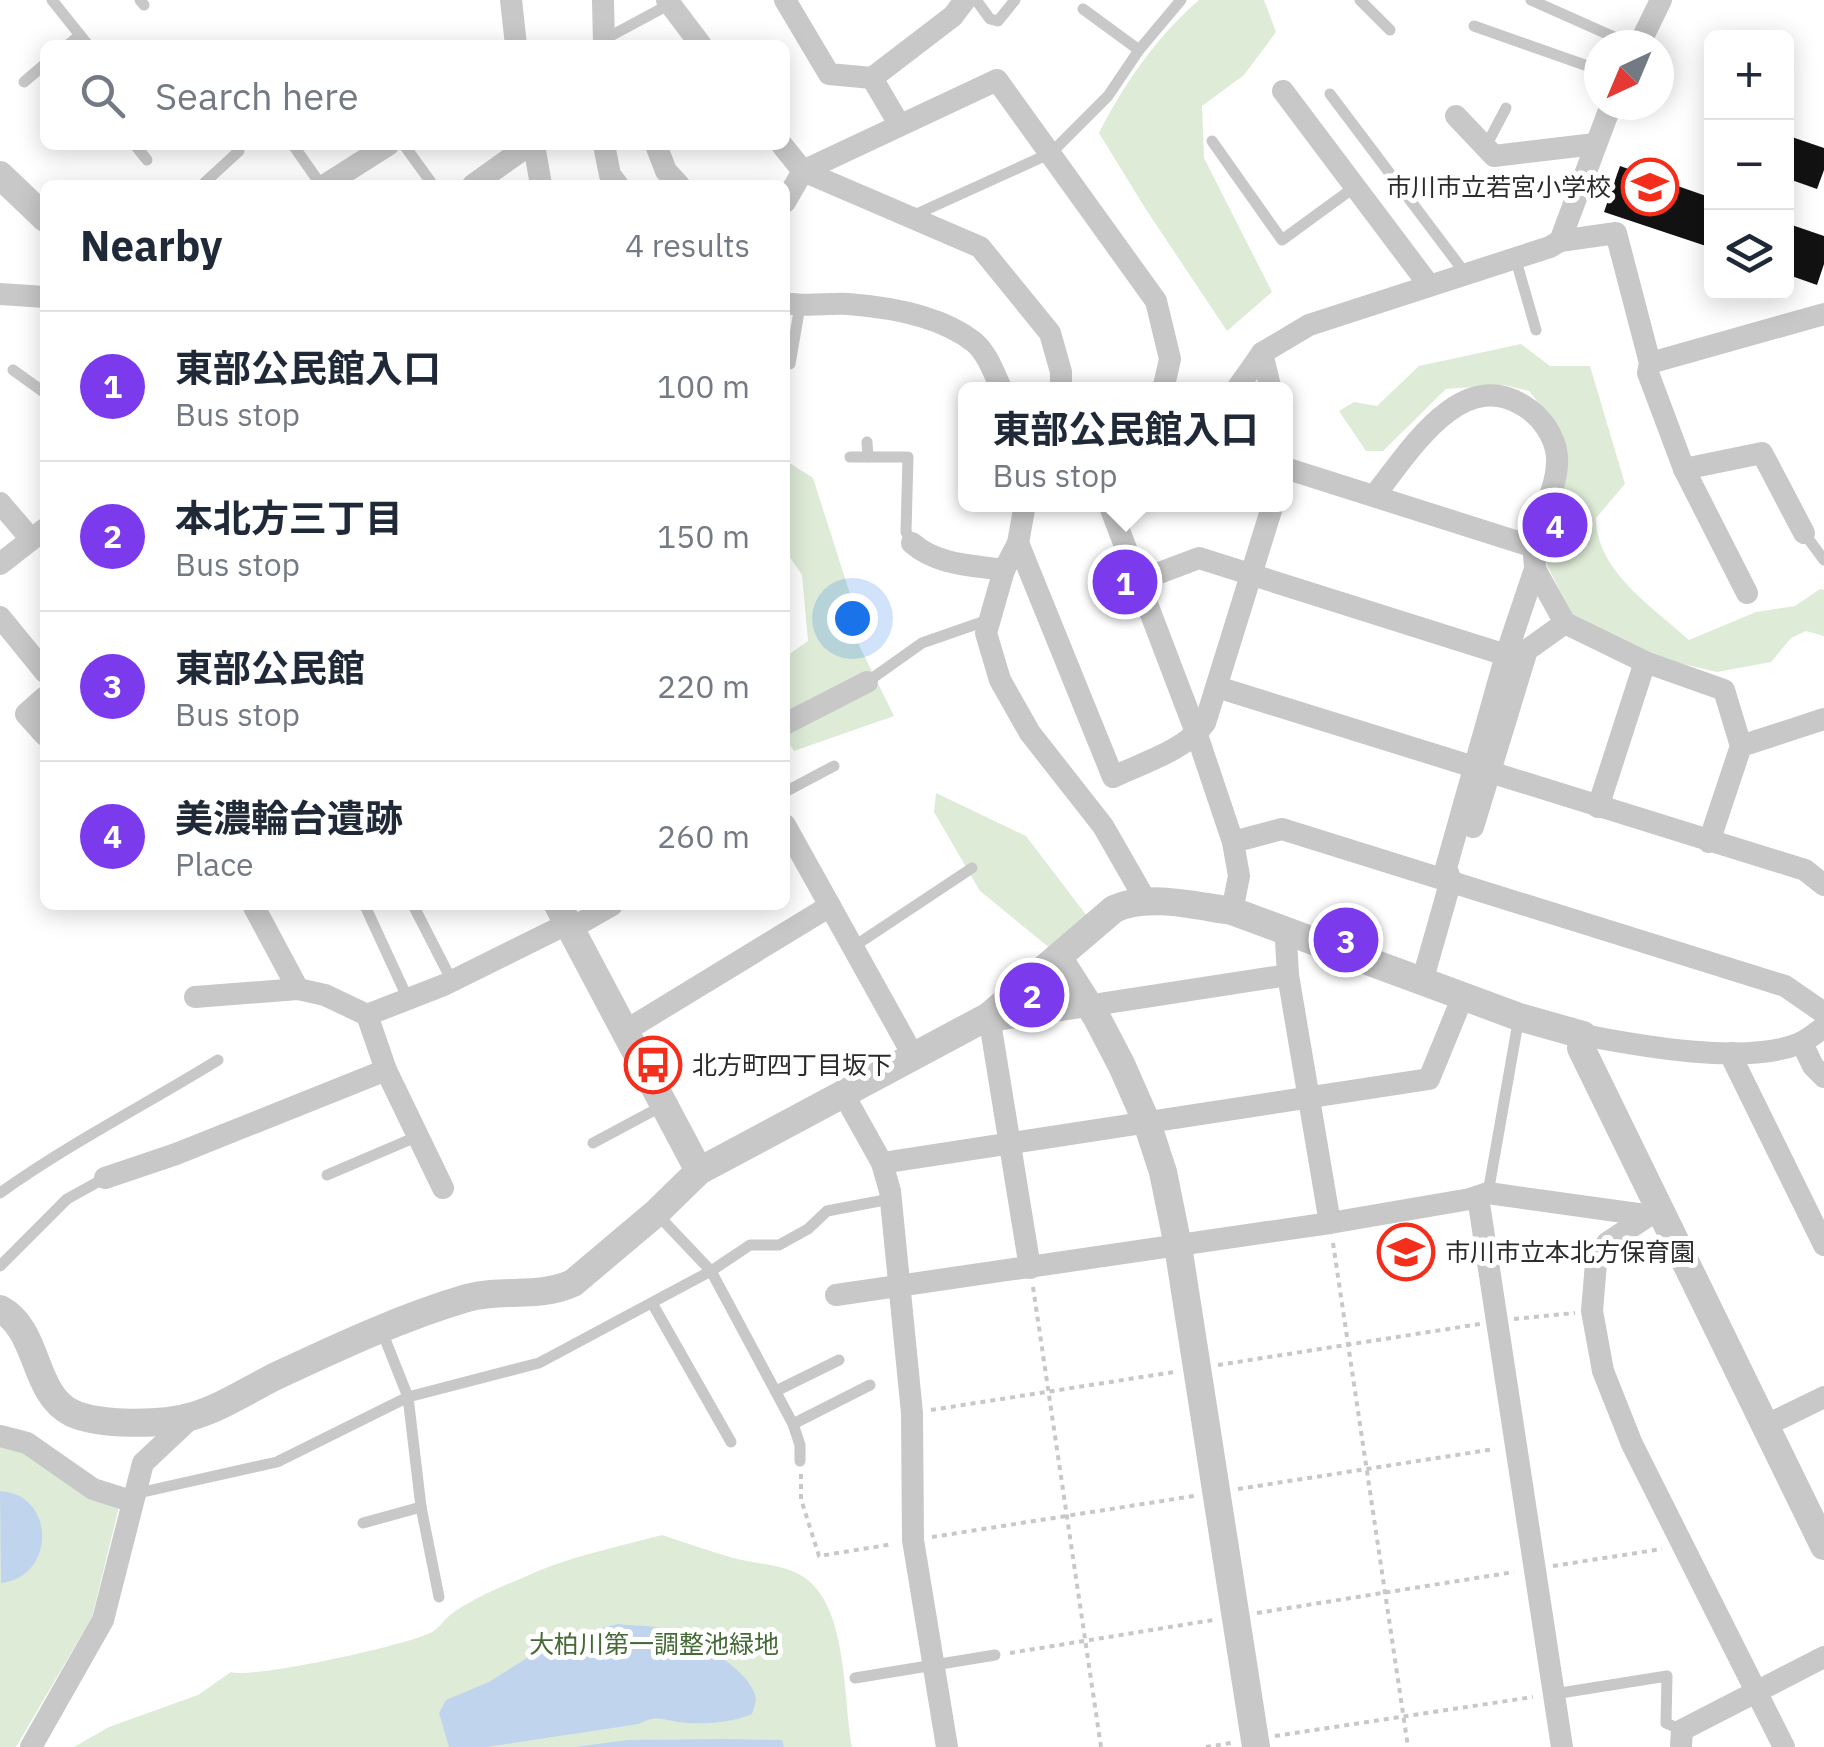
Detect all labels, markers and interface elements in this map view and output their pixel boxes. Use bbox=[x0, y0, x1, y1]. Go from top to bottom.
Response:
north arrow bbox=[1584, 30, 1674, 120]
map controls bbox=[1704, 30, 1794, 300]
button: + bbox=[1704, 30, 1794, 120]
search box bbox=[40, 40, 790, 150]
icon: search bbox=[75, 68, 130, 123]
text: Search here bbox=[155, 71, 359, 120]
button: − bbox=[1704, 120, 1794, 210]
school or university icon: 市川市立若宮小学校 bbox=[1620, 157, 1680, 217]
place label: 市川市立若宮小学校 bbox=[1386, 170, 1611, 203]
button: layers bbox=[1704, 210, 1794, 300]
text: Nearby bbox=[80, 218, 222, 273]
text: 4 results bbox=[625, 224, 750, 266]
text: 東部公民館入口 bbox=[175, 343, 441, 392]
text: 1 bbox=[103, 365, 122, 407]
text: 100 m bbox=[657, 365, 750, 407]
popup bbox=[958, 382, 1293, 512]
text: Bus stop bbox=[175, 393, 300, 435]
text: 東部公民館入口 bbox=[992, 404, 1259, 453]
text: Bus stop bbox=[992, 454, 1118, 496]
pin: 4 bbox=[1522, 488, 1588, 562]
text: 本北方三丁目 bbox=[175, 493, 403, 542]
text: 2 bbox=[103, 515, 122, 557]
text: 150 m bbox=[657, 515, 750, 557]
text: Bus stop bbox=[175, 543, 300, 585]
pin: 1 bbox=[1092, 544, 1158, 620]
your location bbox=[827, 593, 878, 644]
text: 東部公民館 bbox=[175, 643, 365, 692]
text: 3 bbox=[103, 665, 122, 707]
text: 220 m bbox=[657, 665, 750, 707]
text: Bus stop bbox=[175, 693, 300, 735]
text: 美濃輪台遺跡 bbox=[175, 793, 403, 842]
text: 4 bbox=[103, 815, 122, 857]
text: 260 m bbox=[657, 815, 750, 857]
text: Place bbox=[175, 843, 254, 885]
pin: 3 bbox=[1314, 902, 1378, 978]
pin: 2 bbox=[1000, 958, 1064, 1032]
bus stop icon: 北方町四丁目坂下 bbox=[623, 1035, 683, 1095]
place label: 北方町四丁目坂下 bbox=[692, 1048, 892, 1081]
school or university icon: 市川市立本北方保育園 bbox=[1376, 1222, 1436, 1282]
place label: 市川市立本北方保育園 bbox=[1445, 1235, 1695, 1268]
park label: 大柏川第一調整池緑地 bbox=[529, 1627, 779, 1660]

